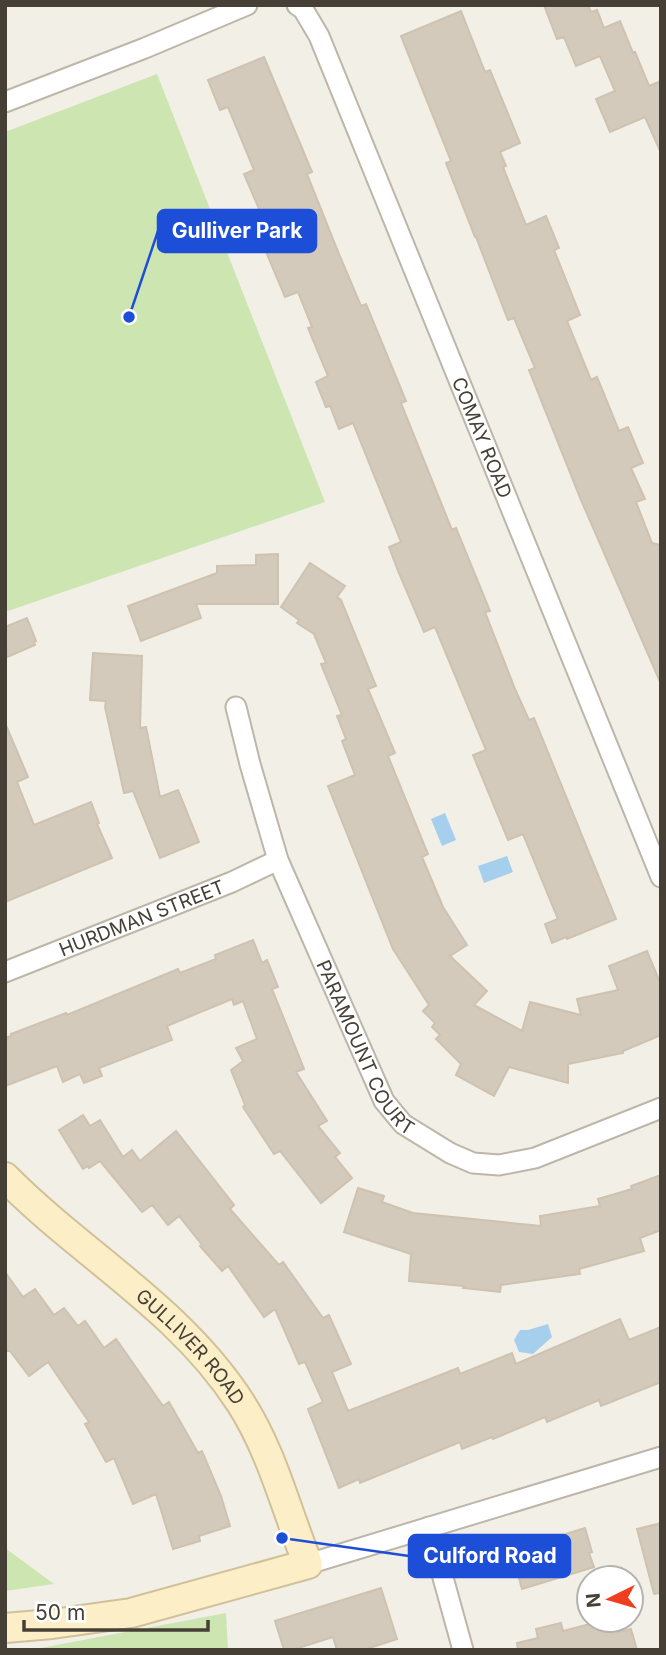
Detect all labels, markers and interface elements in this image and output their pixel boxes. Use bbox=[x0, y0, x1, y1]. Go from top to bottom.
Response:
callout: Gulliver Park bbox=[158, 210, 316, 252]
text: Gulliver Park bbox=[172, 218, 303, 243]
street label: COMAY ROAD bbox=[447, 374, 517, 501]
street label: HURDMAN STREET bbox=[56, 875, 228, 961]
street label: PARAMOUNT COURT bbox=[312, 956, 419, 1140]
street label: GULLIVER ROAD bbox=[132, 1284, 250, 1409]
callout: Culford Road bbox=[409, 1535, 570, 1577]
text: Culford Road bbox=[423, 1543, 557, 1568]
north arrow bbox=[575, 1564, 645, 1634]
scale bar bbox=[24, 1588, 208, 1632]
text: N bbox=[581, 1592, 606, 1609]
text: 50 m bbox=[35, 1600, 85, 1625]

